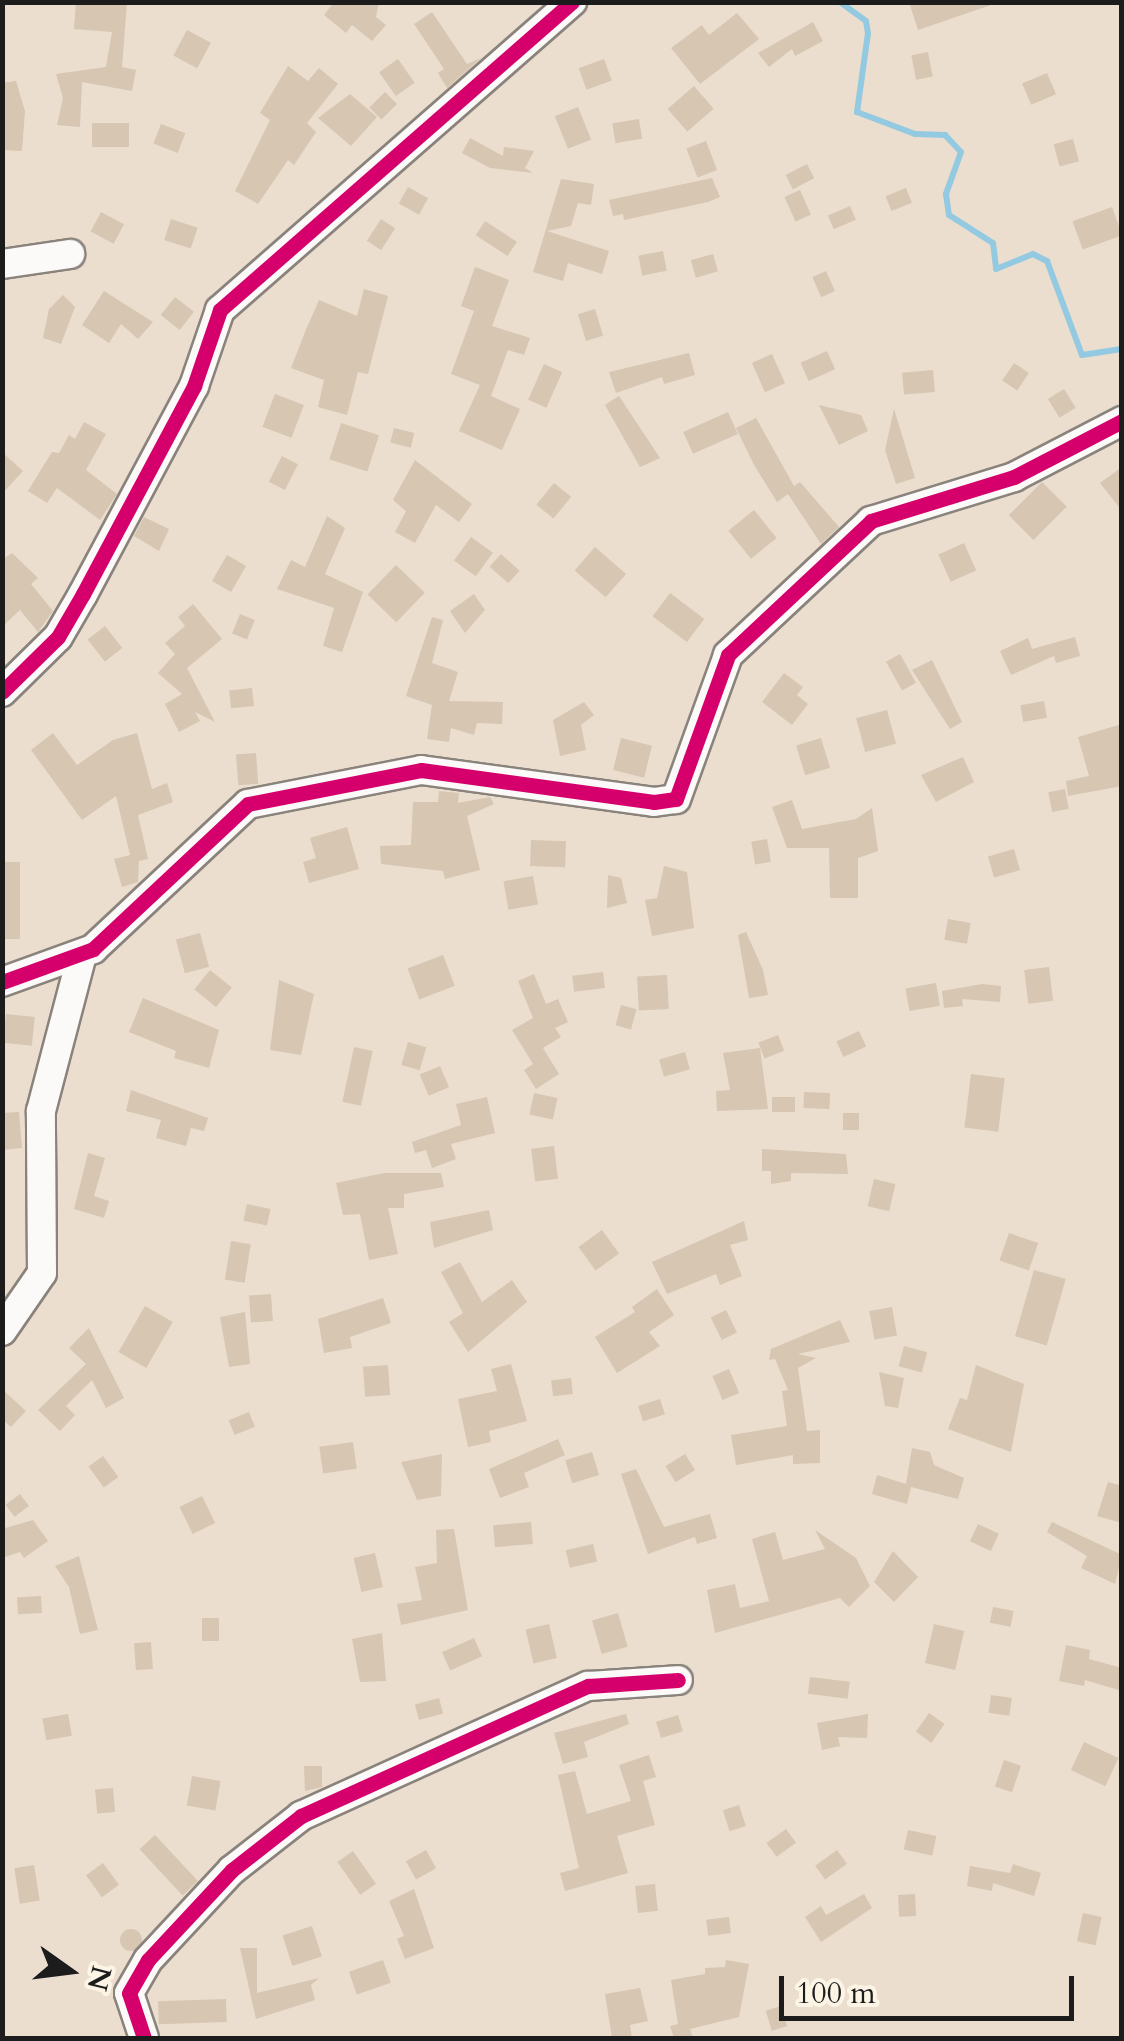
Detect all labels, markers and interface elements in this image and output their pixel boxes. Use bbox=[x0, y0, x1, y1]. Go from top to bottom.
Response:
north arrow bbox=[20, 1921, 120, 2021]
scale bar bbox=[784, 1956, 1079, 2018]
text: N bbox=[78, 1962, 120, 1995]
text: 100 m bbox=[796, 1973, 876, 2014]

